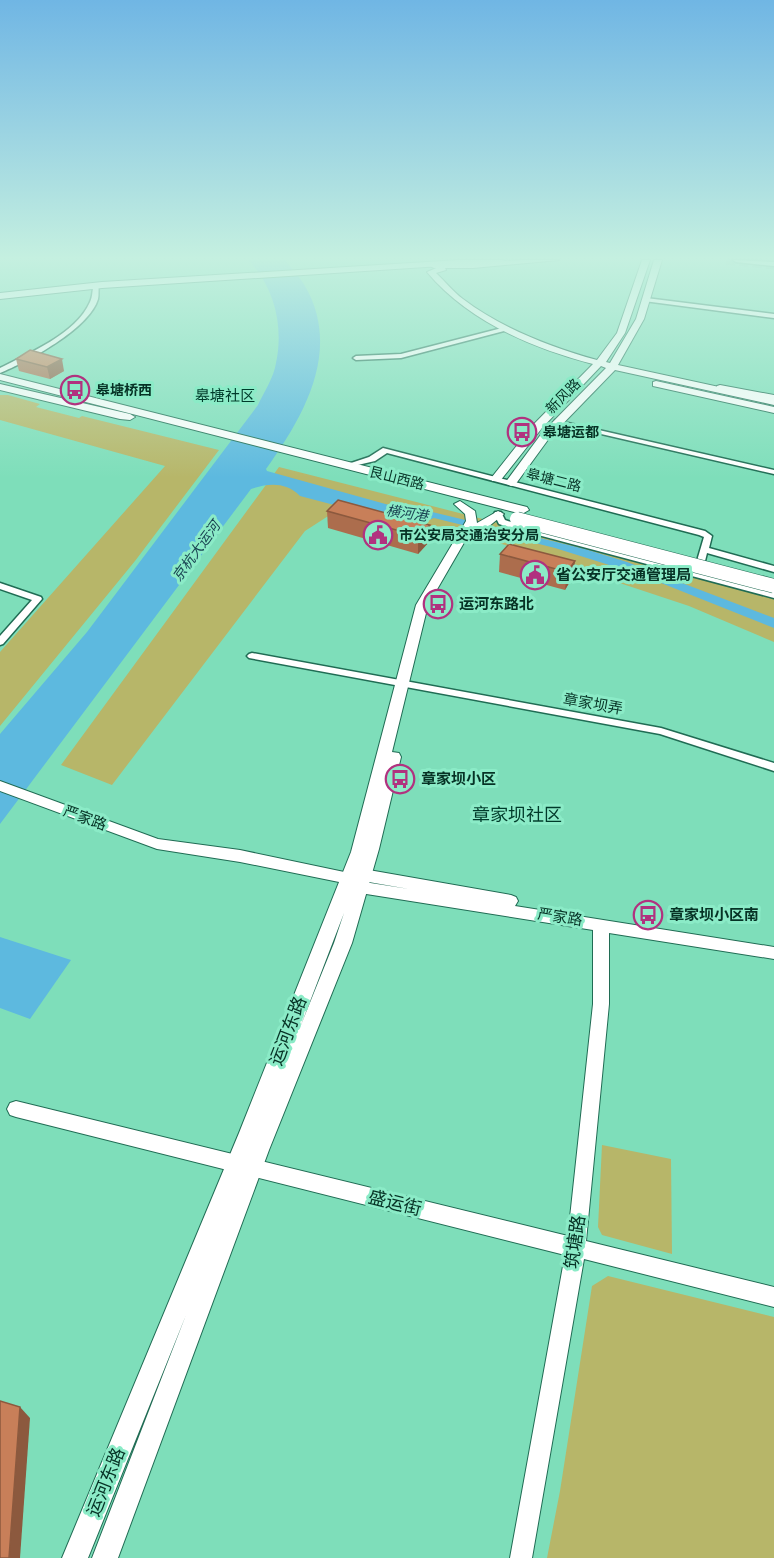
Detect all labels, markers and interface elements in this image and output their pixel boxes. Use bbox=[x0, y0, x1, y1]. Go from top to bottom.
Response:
bus stop icon: 皋塘桥西 bbox=[59, 374, 91, 406]
street label: 新风路 bbox=[542, 375, 584, 417]
place label: 皋塘桥西 bbox=[96, 382, 152, 398]
district label: 皋塘社区 bbox=[195, 387, 255, 404]
bus stop icon: 皋塘运都 bbox=[506, 416, 538, 448]
place label: 皋塘运都 bbox=[543, 424, 599, 440]
street label: 艮山西路 bbox=[368, 463, 426, 493]
street label: 皋塘二路 bbox=[525, 465, 583, 495]
water label: 横河港 bbox=[385, 502, 431, 524]
water label: 京杭大运河 bbox=[169, 516, 225, 584]
public building icon: 市公安局交通治安分局 bbox=[362, 519, 394, 551]
place label: 市公安局交通治安分局 bbox=[399, 527, 539, 543]
public building icon: 省公安厅交通管理局 bbox=[519, 559, 551, 591]
place label: 省公安厅交通管理局 bbox=[556, 566, 691, 583]
bus stop icon: 运河东路北 bbox=[422, 588, 454, 620]
place label: 运河东路北 bbox=[459, 595, 534, 612]
street label: 章家坝弄 bbox=[562, 690, 624, 717]
bus stop icon: 章家坝小区 bbox=[384, 763, 416, 795]
place label: 章家坝小区 bbox=[421, 770, 496, 787]
street label: 严家路 bbox=[61, 802, 109, 833]
district label: 章家坝社区 bbox=[472, 804, 562, 824]
bus stop icon: 章家坝小区南 bbox=[632, 899, 664, 931]
street label: 严家路 bbox=[537, 905, 584, 928]
place label: 章家坝小区南 bbox=[669, 906, 759, 923]
street label: 运河东路 bbox=[265, 993, 309, 1068]
street label: 盛运街 bbox=[367, 1186, 424, 1218]
street label: 筑塘路 bbox=[560, 1214, 588, 1270]
street label: 运河东路 bbox=[82, 1445, 128, 1519]

